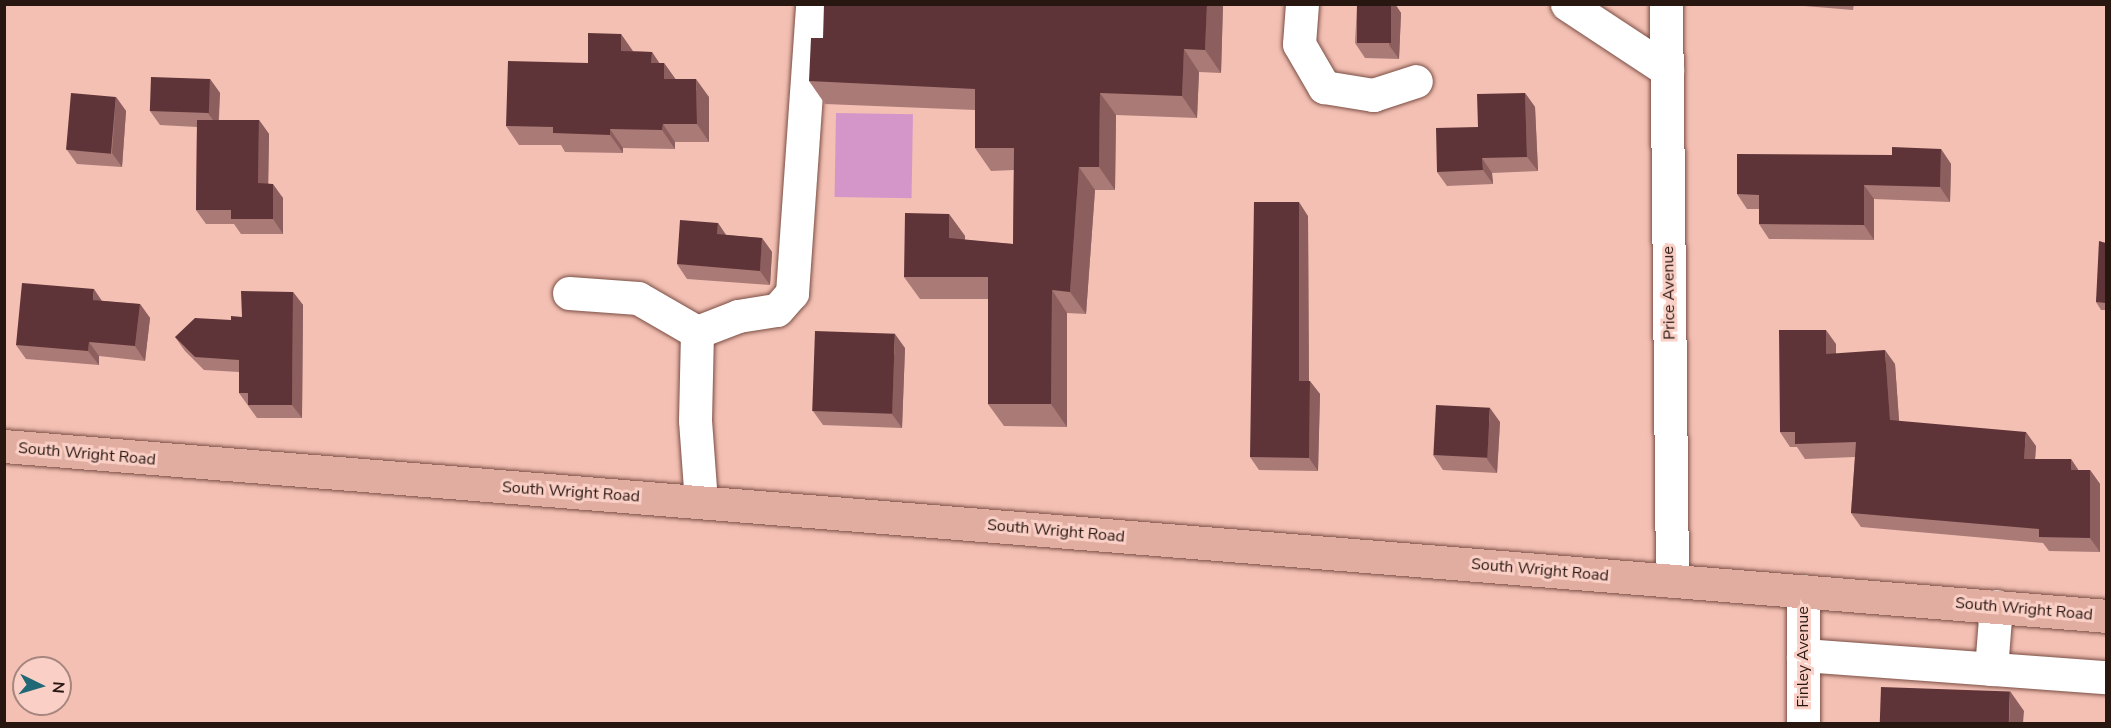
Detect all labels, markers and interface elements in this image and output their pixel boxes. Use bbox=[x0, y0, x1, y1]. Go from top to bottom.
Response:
street label: Price Avenue bbox=[1659, 246, 1679, 340]
street label: South Wright Road bbox=[17, 438, 157, 470]
street label: South Wright Road bbox=[501, 478, 641, 506]
street label: South Wright Road bbox=[986, 515, 1126, 547]
street label: South Wright Road bbox=[1470, 554, 1610, 586]
street label: South Wright Road bbox=[1954, 593, 2094, 625]
street label: Finley Avenue bbox=[1793, 606, 1813, 708]
north arrow bbox=[12, 656, 72, 716]
text: N bbox=[46, 680, 69, 694]

